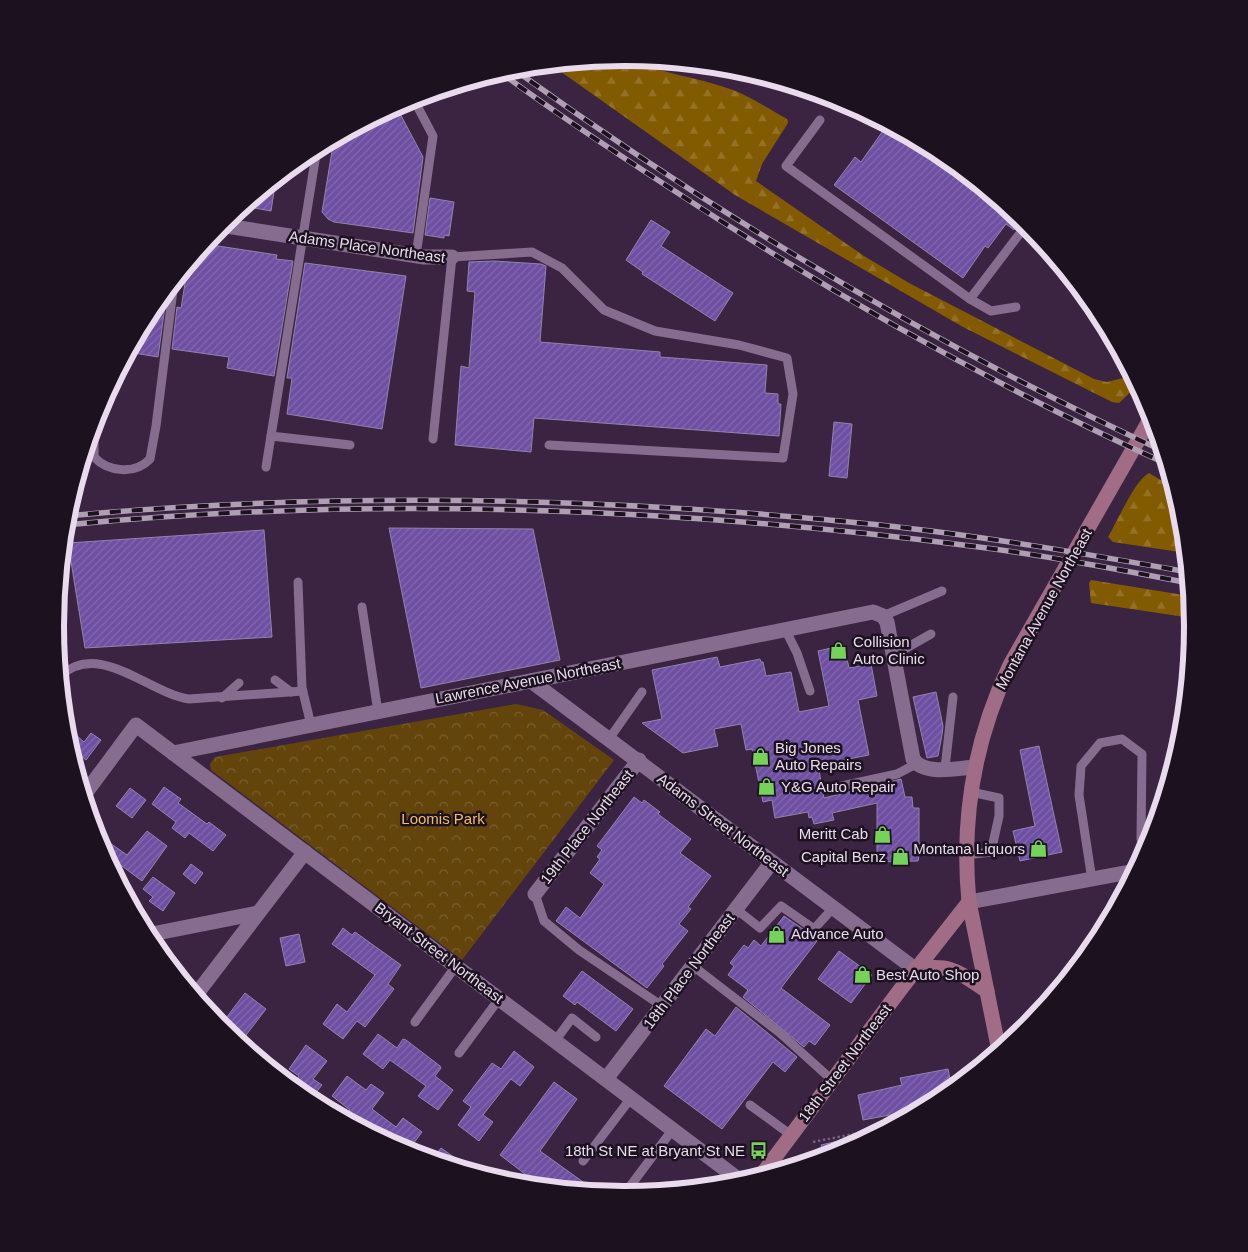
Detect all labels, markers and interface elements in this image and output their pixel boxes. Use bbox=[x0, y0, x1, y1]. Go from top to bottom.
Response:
street label: Adams Place Northeast bbox=[288, 227, 447, 266]
street label: Montana Avenue Northeast bbox=[992, 525, 1095, 692]
place label: Collision Auto Clinic bbox=[853, 633, 925, 667]
shop icon: Collision Auto Clinic bbox=[829, 641, 849, 661]
street label: Lawrence Avenue Northeast bbox=[434, 654, 623, 707]
place label: Big Jones Auto Repairs bbox=[775, 739, 862, 773]
shop icon: Big Jones Auto Repairs bbox=[751, 747, 771, 767]
street label: 19th Place Northeast bbox=[537, 766, 637, 887]
street label: Adams Street Northeast bbox=[654, 770, 793, 880]
shop icon: Y&G Auto Repair bbox=[757, 777, 777, 797]
place label: Y&G Auto Repair bbox=[781, 778, 895, 795]
park label: Loomis Park bbox=[401, 810, 485, 827]
shop icon: Meritt Cab bbox=[872, 824, 892, 844]
place label: Meritt Cab bbox=[799, 825, 868, 842]
shop icon: Montana Liquors bbox=[1029, 839, 1049, 859]
place label: Montana Liquors bbox=[913, 840, 1025, 857]
shop icon: Capital Benz bbox=[890, 847, 910, 867]
place label: Capital Benz bbox=[801, 848, 886, 865]
street label: Bryant Street Northeast bbox=[372, 899, 508, 1007]
street label: 18th Place Northeast bbox=[640, 909, 738, 1032]
shop icon: Advance Auto bbox=[767, 924, 787, 944]
place label: Advance Auto bbox=[791, 925, 884, 942]
shop icon: Best Auto Shop bbox=[852, 965, 872, 985]
place label: Best Auto Shop bbox=[876, 966, 979, 983]
street label: 18th Street Northeast bbox=[795, 1000, 895, 1125]
bus stop icon: 18th St NE at Bryant St NE bbox=[749, 1141, 769, 1161]
place label: 18th St NE at Bryant St NE bbox=[565, 1142, 745, 1159]

